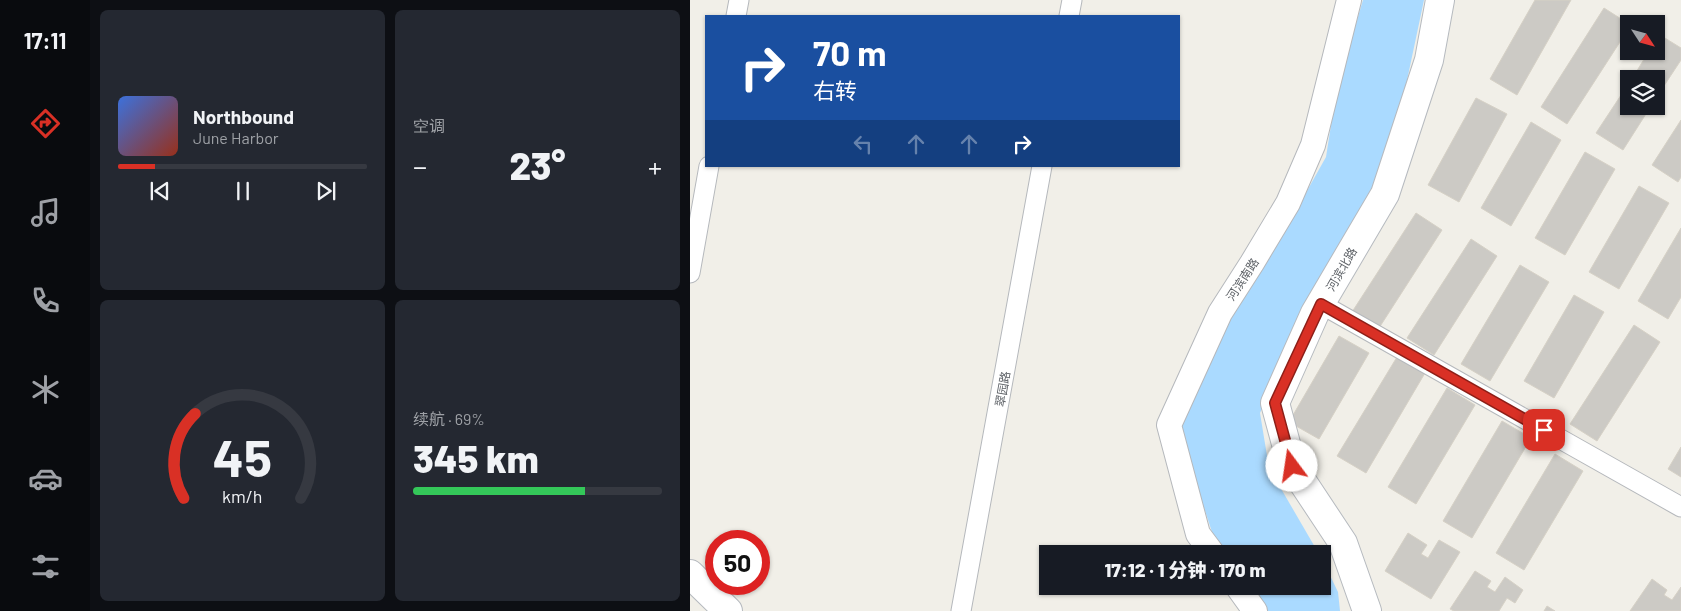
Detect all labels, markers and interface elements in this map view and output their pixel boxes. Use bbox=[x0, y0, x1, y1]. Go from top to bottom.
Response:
north arrow bbox=[1620, 15, 1665, 60]
map controls bbox=[1620, 15, 1665, 115]
text: 17:11 bbox=[24, 27, 66, 53]
text: 70 m bbox=[813, 31, 887, 73]
icon: right bbox=[730, 35, 795, 100]
button: layers bbox=[1620, 70, 1665, 115]
text: 右转 bbox=[813, 77, 857, 103]
text: Northbound bbox=[193, 105, 294, 128]
icon: directions bbox=[28, 106, 63, 141]
text: 空调 bbox=[413, 116, 445, 135]
text: June Harbor bbox=[193, 128, 279, 147]
icon: left bbox=[849, 130, 877, 158]
icon: ahead bbox=[902, 130, 930, 158]
icon: ahead bbox=[955, 130, 983, 158]
icon: right bbox=[1008, 130, 1036, 158]
text: 23° bbox=[510, 142, 565, 188]
text: − bbox=[413, 149, 427, 183]
text: + bbox=[648, 149, 662, 183]
icon: previous bbox=[146, 177, 174, 205]
icon: pause bbox=[229, 177, 257, 205]
icon: next bbox=[312, 177, 340, 205]
icon: music bbox=[28, 195, 63, 230]
street label: 河滨北路 bbox=[1323, 245, 1359, 293]
street label: 河滨南路 bbox=[1223, 255, 1261, 303]
icon: phone bbox=[28, 283, 63, 318]
street label: 翠园路 bbox=[992, 370, 1012, 408]
icon: climate bbox=[28, 372, 63, 407]
text: 续航 · 69% bbox=[413, 409, 485, 428]
pin bbox=[1523, 409, 1565, 451]
icon: arrive bbox=[1530, 416, 1558, 444]
text: 45 bbox=[213, 425, 272, 487]
text: 345 km bbox=[413, 435, 539, 481]
position arrow bbox=[1265, 439, 1317, 491]
icon: car bbox=[28, 461, 63, 496]
text: km/h bbox=[222, 485, 263, 507]
speed limit sign: 50 bbox=[705, 530, 770, 595]
icon: filters bbox=[28, 549, 63, 584]
text: 17:12 · 1 分钟 · 170 m bbox=[1105, 558, 1265, 581]

